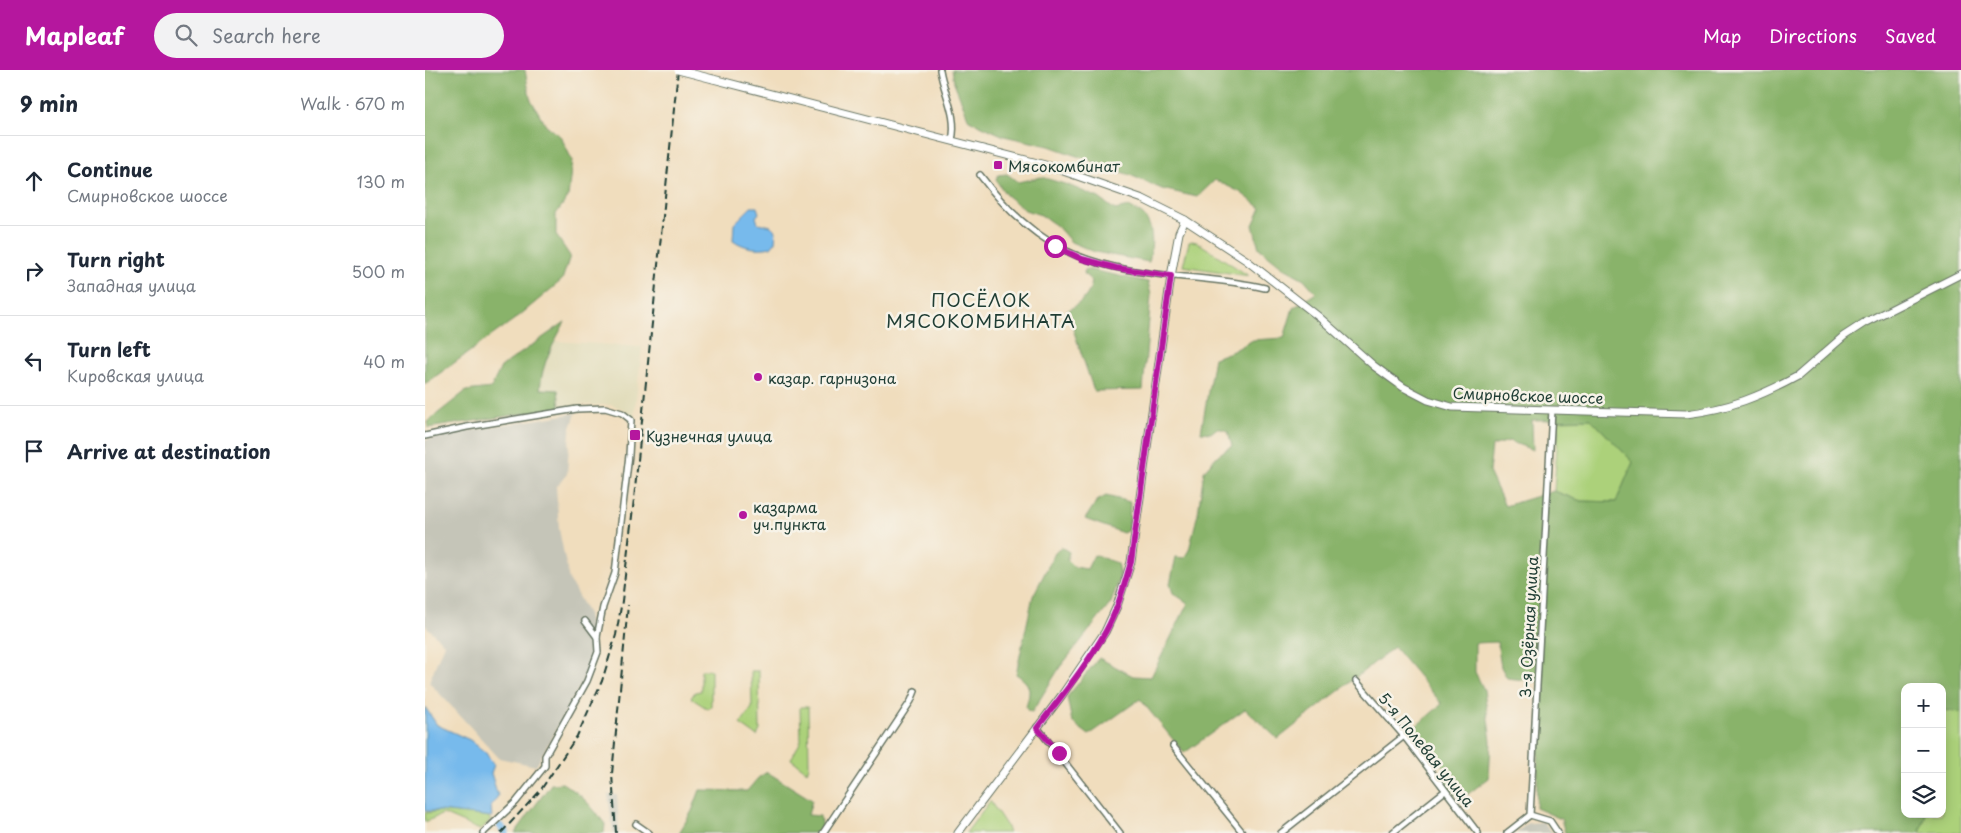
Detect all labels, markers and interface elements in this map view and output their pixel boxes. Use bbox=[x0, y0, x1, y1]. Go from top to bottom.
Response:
search box bbox=[154, 13, 504, 58]
text: Mapleaf bbox=[25, 17, 124, 53]
icon: search bbox=[172, 21, 200, 49]
text: Search here bbox=[212, 21, 321, 49]
text: Map bbox=[1703, 22, 1741, 49]
text: Directions bbox=[1769, 22, 1857, 49]
text: Saved bbox=[1885, 22, 1936, 49]
text: 9 min bbox=[20, 87, 78, 119]
text: Walk · 670 m bbox=[300, 91, 405, 115]
place label: Мясокомбинат bbox=[1008, 154, 1120, 177]
text: Continue bbox=[67, 155, 153, 183]
marker: Мясокомбинат bbox=[992, 159, 1004, 171]
icon: ahead bbox=[20, 167, 48, 195]
text: 130 m bbox=[357, 169, 405, 193]
text: Смирновское шоссе bbox=[67, 183, 228, 207]
route start bbox=[1044, 235, 1067, 258]
text: Turn right bbox=[67, 245, 165, 273]
icon: right bbox=[20, 257, 48, 285]
text: 500 m bbox=[352, 259, 405, 283]
text: Западная улица bbox=[67, 273, 196, 297]
district label: ПОСЁЛОК МЯСОКОМБИНАТА bbox=[886, 286, 1076, 334]
text: Turn left bbox=[67, 335, 151, 363]
icon: left bbox=[20, 347, 48, 375]
text: 40 m bbox=[363, 349, 405, 373]
text: Кировская улица bbox=[67, 363, 204, 387]
place label: казар. гарнизона bbox=[768, 366, 897, 389]
marker: казар. гарнизона bbox=[752, 371, 764, 383]
street label: Смирновское шоссе bbox=[1452, 381, 1604, 409]
place label: Кузнечная улица bbox=[646, 424, 773, 447]
marker: Кузнечная улица bbox=[628, 428, 642, 442]
icon: arrive bbox=[20, 437, 48, 465]
text: Arrive at destination bbox=[67, 437, 271, 465]
place label: казарма уч.пункта bbox=[753, 495, 827, 535]
marker: казарма уч.пункта bbox=[737, 509, 749, 521]
street label: 3-я Озёрная улица bbox=[1513, 555, 1543, 698]
map controls bbox=[1901, 683, 1946, 818]
button: + bbox=[1901, 683, 1946, 728]
street label: 5-я Полевая улица bbox=[1374, 687, 1481, 812]
button: − bbox=[1901, 728, 1946, 773]
route end bbox=[1048, 742, 1071, 765]
button: layers bbox=[1901, 773, 1946, 818]

